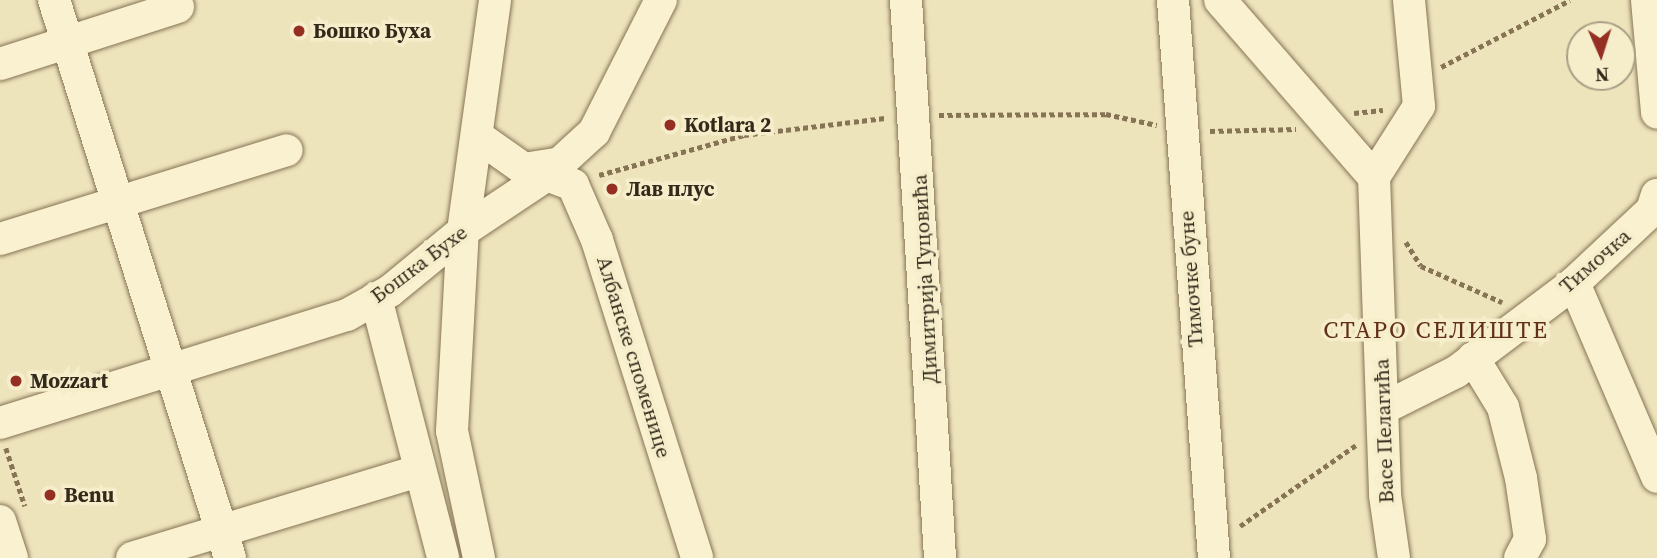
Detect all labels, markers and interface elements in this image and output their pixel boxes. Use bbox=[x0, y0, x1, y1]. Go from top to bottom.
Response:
place label: Бошко Буха bbox=[313, 18, 431, 44]
north arrow bbox=[1566, 21, 1636, 91]
marker: Бошко Буха bbox=[291, 23, 307, 39]
text: N bbox=[1594, 62, 1610, 88]
place label: Kotlara 2 bbox=[684, 112, 771, 138]
marker: Kotlara 2 bbox=[662, 117, 678, 133]
street label: Димитрија Туцовића bbox=[907, 173, 943, 385]
place label: Лав плус bbox=[626, 176, 715, 202]
marker: Лав плус bbox=[604, 181, 620, 197]
street label: Тимочке буне bbox=[1174, 210, 1208, 348]
street label: Бошка Бухе bbox=[366, 220, 472, 308]
street label: Тимочка bbox=[1554, 223, 1636, 299]
street label: Албанске споменице bbox=[591, 253, 677, 461]
district label: СТАРО СЕЛИШТЕ bbox=[1325, 316, 1547, 344]
street label: Васе Пелагића bbox=[1369, 358, 1399, 504]
place label: Mozzart bbox=[30, 368, 108, 394]
marker: Mozzart bbox=[8, 373, 24, 389]
place label: Benu bbox=[64, 482, 114, 508]
marker: Benu bbox=[42, 487, 58, 503]

